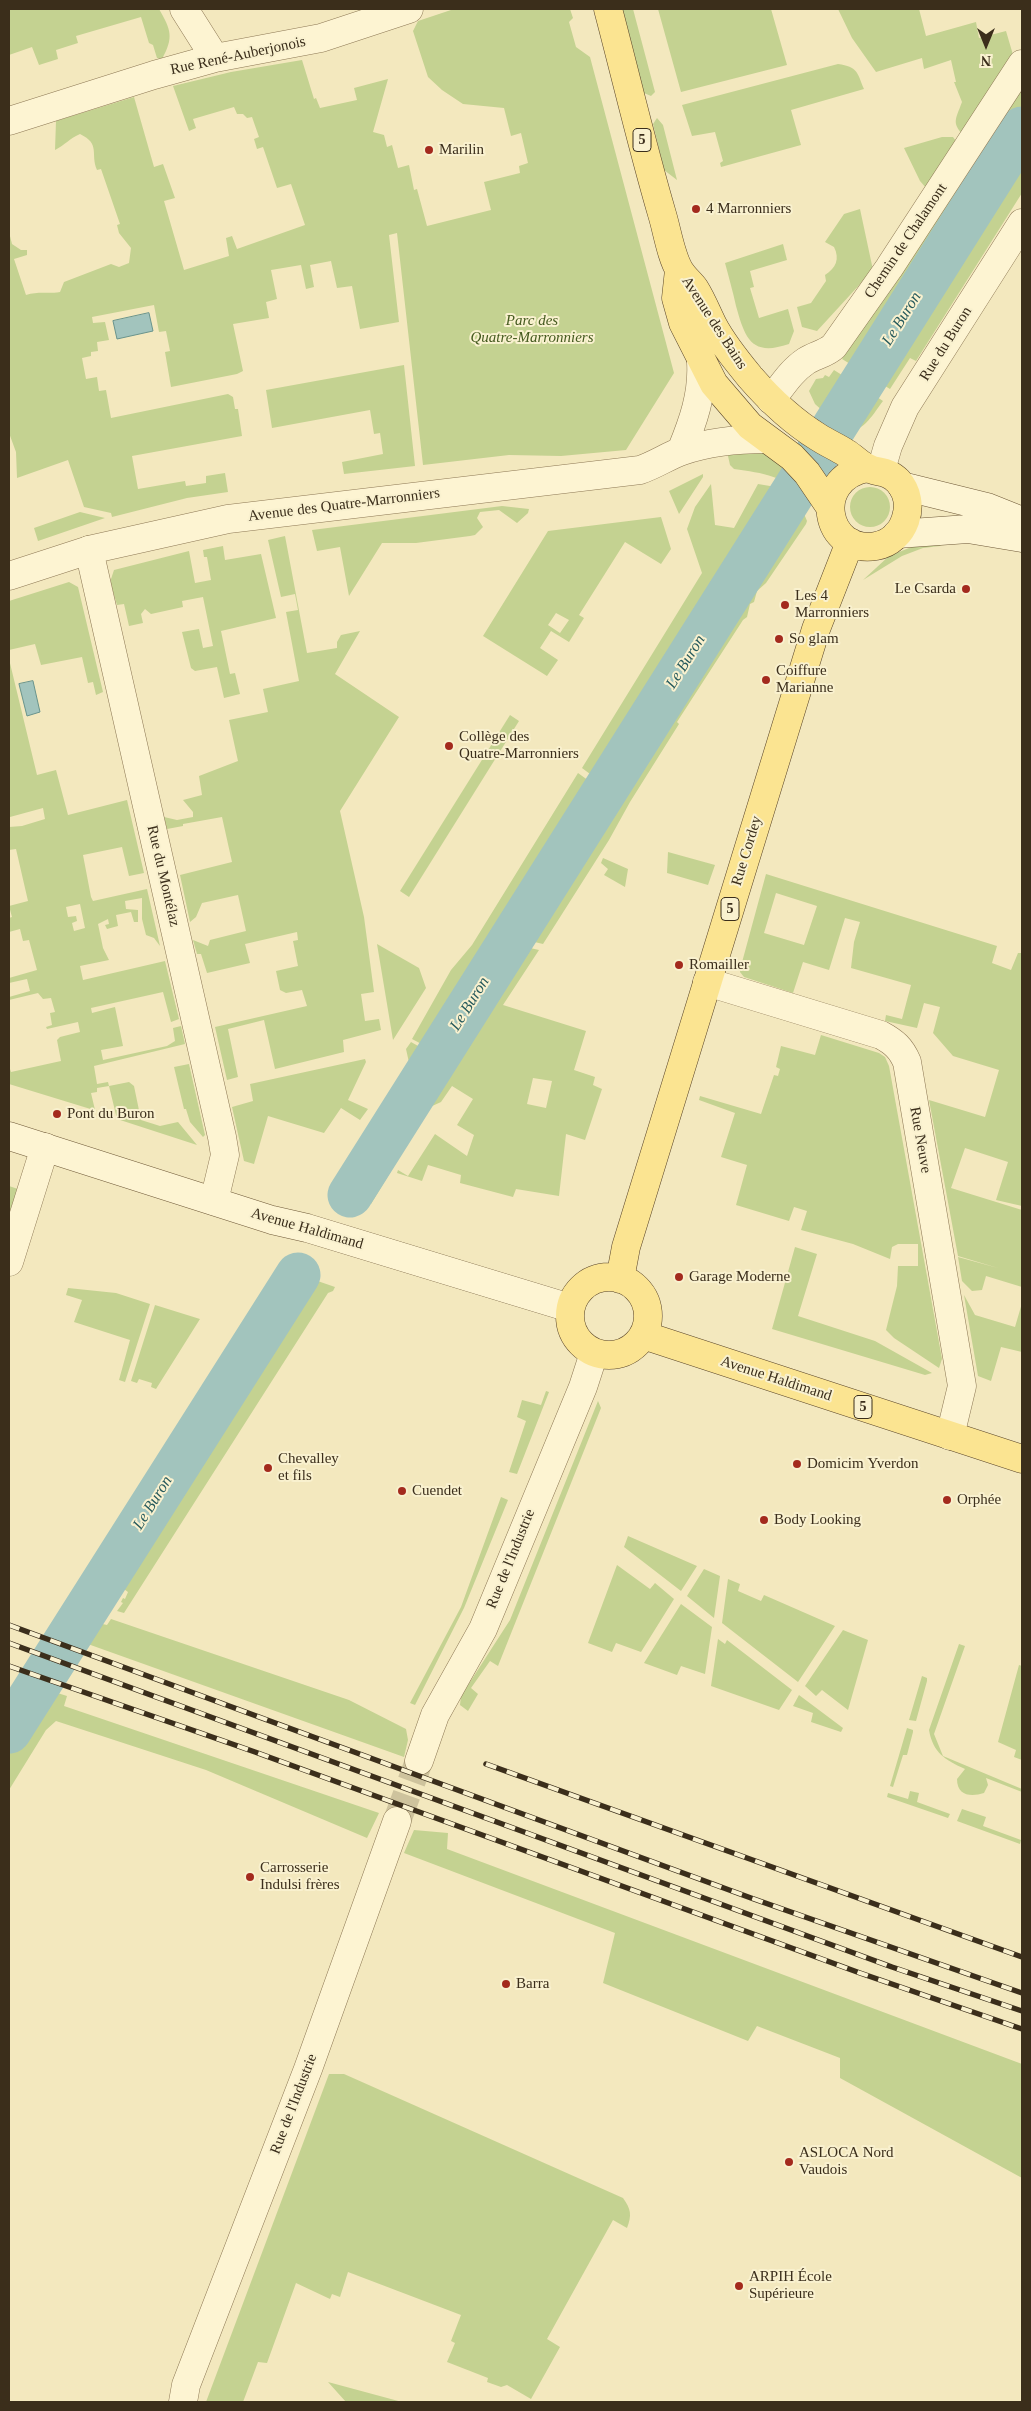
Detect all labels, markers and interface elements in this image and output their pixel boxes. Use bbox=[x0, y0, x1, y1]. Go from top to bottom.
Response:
north arrow bbox=[961, 20, 1011, 70]
street label: Rue René-Auberjonois bbox=[169, 33, 307, 79]
text: N bbox=[981, 53, 991, 68]
road number: 5 bbox=[633, 128, 651, 152]
place label: Marilin bbox=[439, 141, 484, 159]
marker: Marilin bbox=[423, 144, 435, 156]
street label: Chemin de Chalamont bbox=[861, 180, 951, 302]
place label: 4 Marronniers bbox=[706, 200, 791, 218]
marker: 4 Marronniers bbox=[690, 203, 702, 215]
street label: Avenue des Bains bbox=[677, 273, 751, 373]
water label: Le Buron bbox=[878, 289, 926, 349]
street label: Rue du Buron bbox=[916, 304, 976, 384]
park label: Parc des Quatre-Marronniers bbox=[470, 312, 594, 347]
street label: Avenue des Quatre-Marronniers bbox=[247, 484, 441, 526]
place label: Le Csarda bbox=[895, 580, 956, 598]
marker: Le Csarda bbox=[960, 583, 972, 595]
place label: Les 4 Marronniers bbox=[795, 587, 869, 622]
marker: Les 4 Marronniers bbox=[779, 599, 791, 611]
place label: So glam bbox=[789, 630, 839, 648]
water label: Le Buron bbox=[662, 632, 710, 692]
marker: So glam bbox=[773, 633, 785, 645]
place label: Coiffure Marianne bbox=[776, 662, 833, 697]
marker: Coiffure Marianne bbox=[760, 674, 772, 686]
place label: Collège des Quatre-Marronniers bbox=[459, 728, 579, 763]
marker: Collège des Quatre-Marronniers bbox=[443, 740, 455, 752]
street label: Rue Cordey bbox=[728, 814, 766, 888]
street label: Rue du Montélaz bbox=[143, 824, 183, 928]
road number: 5 bbox=[721, 898, 739, 921]
place label: Romailler bbox=[689, 956, 749, 974]
marker: Romailler bbox=[673, 959, 685, 971]
water label: Le Buron bbox=[446, 974, 494, 1034]
place label: Pont du Buron bbox=[67, 1105, 155, 1123]
street label: Rue Neuve bbox=[905, 1105, 935, 1175]
marker: Pont du Buron bbox=[51, 1108, 63, 1120]
street label: Avenue Haldimand bbox=[249, 1204, 365, 1254]
place label: Garage Moderne bbox=[689, 1268, 790, 1286]
marker: Garage Moderne bbox=[673, 1271, 685, 1283]
street label: Avenue Haldimand bbox=[718, 1353, 834, 1405]
road number: 5 bbox=[854, 1395, 872, 1418]
place label: Chevalley et fils bbox=[278, 1450, 339, 1485]
place label: Domicim Yverdon bbox=[807, 1455, 918, 1473]
marker: Domicim Yverdon bbox=[791, 1458, 803, 1470]
marker: Chevalley et fils bbox=[262, 1462, 274, 1474]
water label: Le Buron bbox=[129, 1473, 177, 1533]
place label: Cuendet bbox=[412, 1482, 462, 1500]
marker: Cuendet bbox=[396, 1485, 408, 1497]
place label: Orphée bbox=[957, 1491, 1001, 1509]
marker: Orphée bbox=[941, 1494, 953, 1506]
street label: Rue de l'Industrie bbox=[483, 1506, 539, 1612]
place label: Body Looking bbox=[774, 1511, 861, 1529]
marker: Body Looking bbox=[758, 1514, 770, 1526]
place label: Carrosserie Indulsi frères bbox=[260, 1859, 340, 1894]
marker: Carrosserie Indulsi frères bbox=[244, 1871, 256, 1883]
place label: Barra bbox=[516, 1975, 549, 1993]
marker: Barra bbox=[500, 1978, 512, 1990]
street label: Rue de l'Industrie bbox=[267, 2051, 321, 2157]
place label: ASLOCA Nord Vaudois bbox=[799, 2144, 894, 2179]
marker: ASLOCA Nord Vaudois bbox=[783, 2156, 795, 2168]
place label: ARPIH École Supérieure bbox=[749, 2268, 832, 2303]
marker: ARPIH École Supérieure bbox=[733, 2280, 745, 2292]

